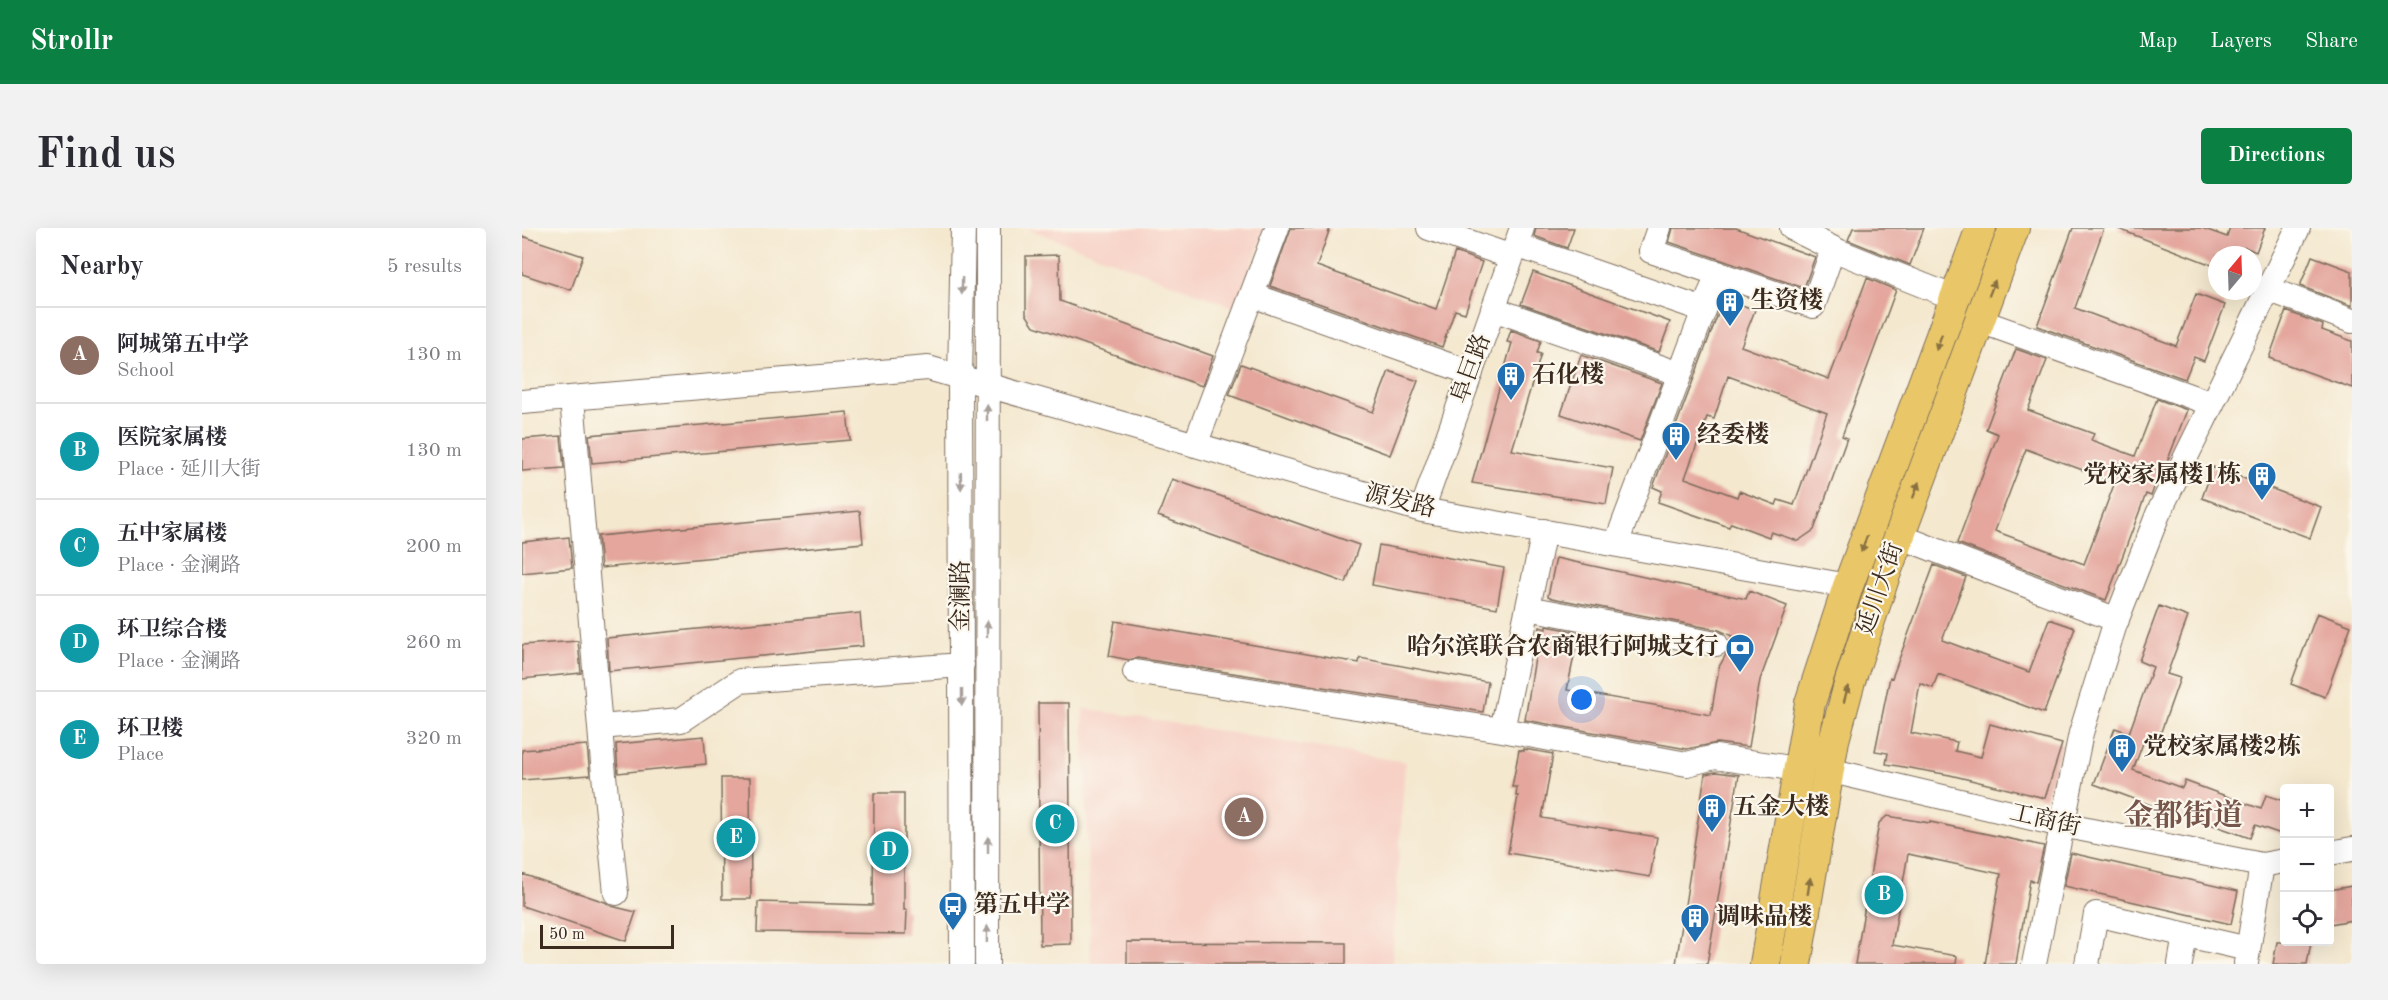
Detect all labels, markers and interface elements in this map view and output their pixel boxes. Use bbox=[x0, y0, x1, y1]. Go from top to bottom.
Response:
text: Strollr bbox=[30, 28, 113, 56]
text: Map bbox=[2138, 31, 2177, 52]
text: Layers bbox=[2210, 31, 2272, 52]
text: Share bbox=[2305, 31, 2358, 52]
button: Directions bbox=[2201, 128, 2352, 184]
text: Find us bbox=[36, 135, 175, 177]
north arrow bbox=[2208, 246, 2262, 300]
text: Nearby bbox=[60, 254, 144, 280]
text: 5 results bbox=[387, 257, 462, 277]
one-way arrow bbox=[957, 277, 967, 296]
one-way arrow bbox=[1988, 279, 1997, 297]
building icon: 生资楼 bbox=[1714, 286, 1746, 328]
place label: 生资楼 bbox=[1751, 287, 1823, 314]
street label: 阜巨路 bbox=[1446, 330, 1496, 407]
one-way arrow bbox=[1934, 333, 1943, 351]
text: 阿城第五中学 bbox=[117, 334, 249, 356]
text: A bbox=[72, 345, 87, 365]
text: 130 m bbox=[406, 345, 462, 365]
building icon: 石化楼 bbox=[1495, 360, 1527, 402]
text: School bbox=[117, 361, 174, 381]
place label: 石化楼 bbox=[1532, 361, 1604, 388]
one-way arrow bbox=[982, 404, 992, 423]
building icon: 经委楼 bbox=[1660, 420, 1692, 462]
place label: 经委楼 bbox=[1697, 421, 1769, 448]
text: 医院家属楼 bbox=[117, 427, 227, 449]
text: B bbox=[72, 441, 87, 461]
text: 130 m bbox=[406, 441, 462, 461]
text: Place · 延川大街 bbox=[117, 460, 261, 480]
building icon: 党校家属楼1栋 bbox=[2246, 460, 2278, 502]
place label: 党校家属楼1栋 bbox=[2083, 461, 2241, 488]
one-way arrow bbox=[957, 472, 966, 491]
street label: 源发路 bbox=[1362, 479, 1439, 522]
one-way arrow bbox=[1912, 481, 1922, 499]
text: 五中家属楼 bbox=[117, 523, 227, 545]
one-way arrow bbox=[1858, 535, 1868, 553]
text: C bbox=[73, 537, 86, 557]
text: 200 m bbox=[406, 537, 462, 557]
street label: 延川大街 bbox=[1851, 539, 1908, 638]
text: Place · 金澜路 bbox=[117, 556, 241, 576]
street label: 金澜路 bbox=[947, 560, 974, 632]
text: 环卫综合楼 bbox=[117, 619, 227, 641]
one-way arrow bbox=[982, 620, 992, 639]
bank icon: 哈尔滨联合农商银行阿城支行 bbox=[1724, 632, 1756, 674]
text: D bbox=[72, 633, 87, 653]
text: 260 m bbox=[406, 633, 462, 653]
place label: 哈尔滨联合农商银行阿城支行 bbox=[1407, 633, 1719, 660]
text: Place · 金澜路 bbox=[117, 652, 241, 672]
your location bbox=[1567, 685, 1596, 714]
one-way arrow bbox=[1842, 685, 1852, 704]
one-way arrow bbox=[957, 688, 967, 707]
text: 环卫楼 bbox=[117, 718, 183, 740]
text: E bbox=[73, 729, 86, 749]
text: 320 m bbox=[406, 729, 462, 749]
building icon: 党校家属楼2栋 bbox=[2106, 732, 2138, 774]
place label: 党校家属楼2栋 bbox=[2143, 733, 2301, 760]
text: Place bbox=[117, 745, 164, 765]
map controls bbox=[2280, 784, 2334, 946]
button: + bbox=[2280, 784, 2334, 838]
building icon: 五金大楼 bbox=[1696, 792, 1728, 834]
place label: 五金大楼 bbox=[1733, 793, 1829, 820]
pin: A bbox=[1224, 794, 1264, 840]
street label: 工商街 bbox=[2007, 798, 2083, 841]
district label: 金都街道 bbox=[2123, 799, 2243, 832]
pin: C bbox=[1036, 802, 1074, 846]
pin: E bbox=[716, 816, 756, 860]
pin: D bbox=[870, 828, 908, 874]
one-way arrow bbox=[983, 836, 993, 855]
button: − bbox=[2280, 838, 2334, 892]
pin: B bbox=[1864, 872, 1904, 918]
one-way arrow bbox=[1804, 876, 1813, 895]
bus stop icon: 第五中学 bbox=[937, 890, 969, 932]
place label: 第五中学 bbox=[974, 891, 1070, 918]
button: locate bbox=[2280, 892, 2334, 946]
building icon: 调味品楼 bbox=[1679, 902, 1711, 944]
place label: 调味品楼 bbox=[1716, 903, 1812, 930]
scale bar bbox=[540, 922, 674, 950]
one-way arrow bbox=[983, 924, 992, 943]
text: 50 m bbox=[549, 927, 585, 943]

